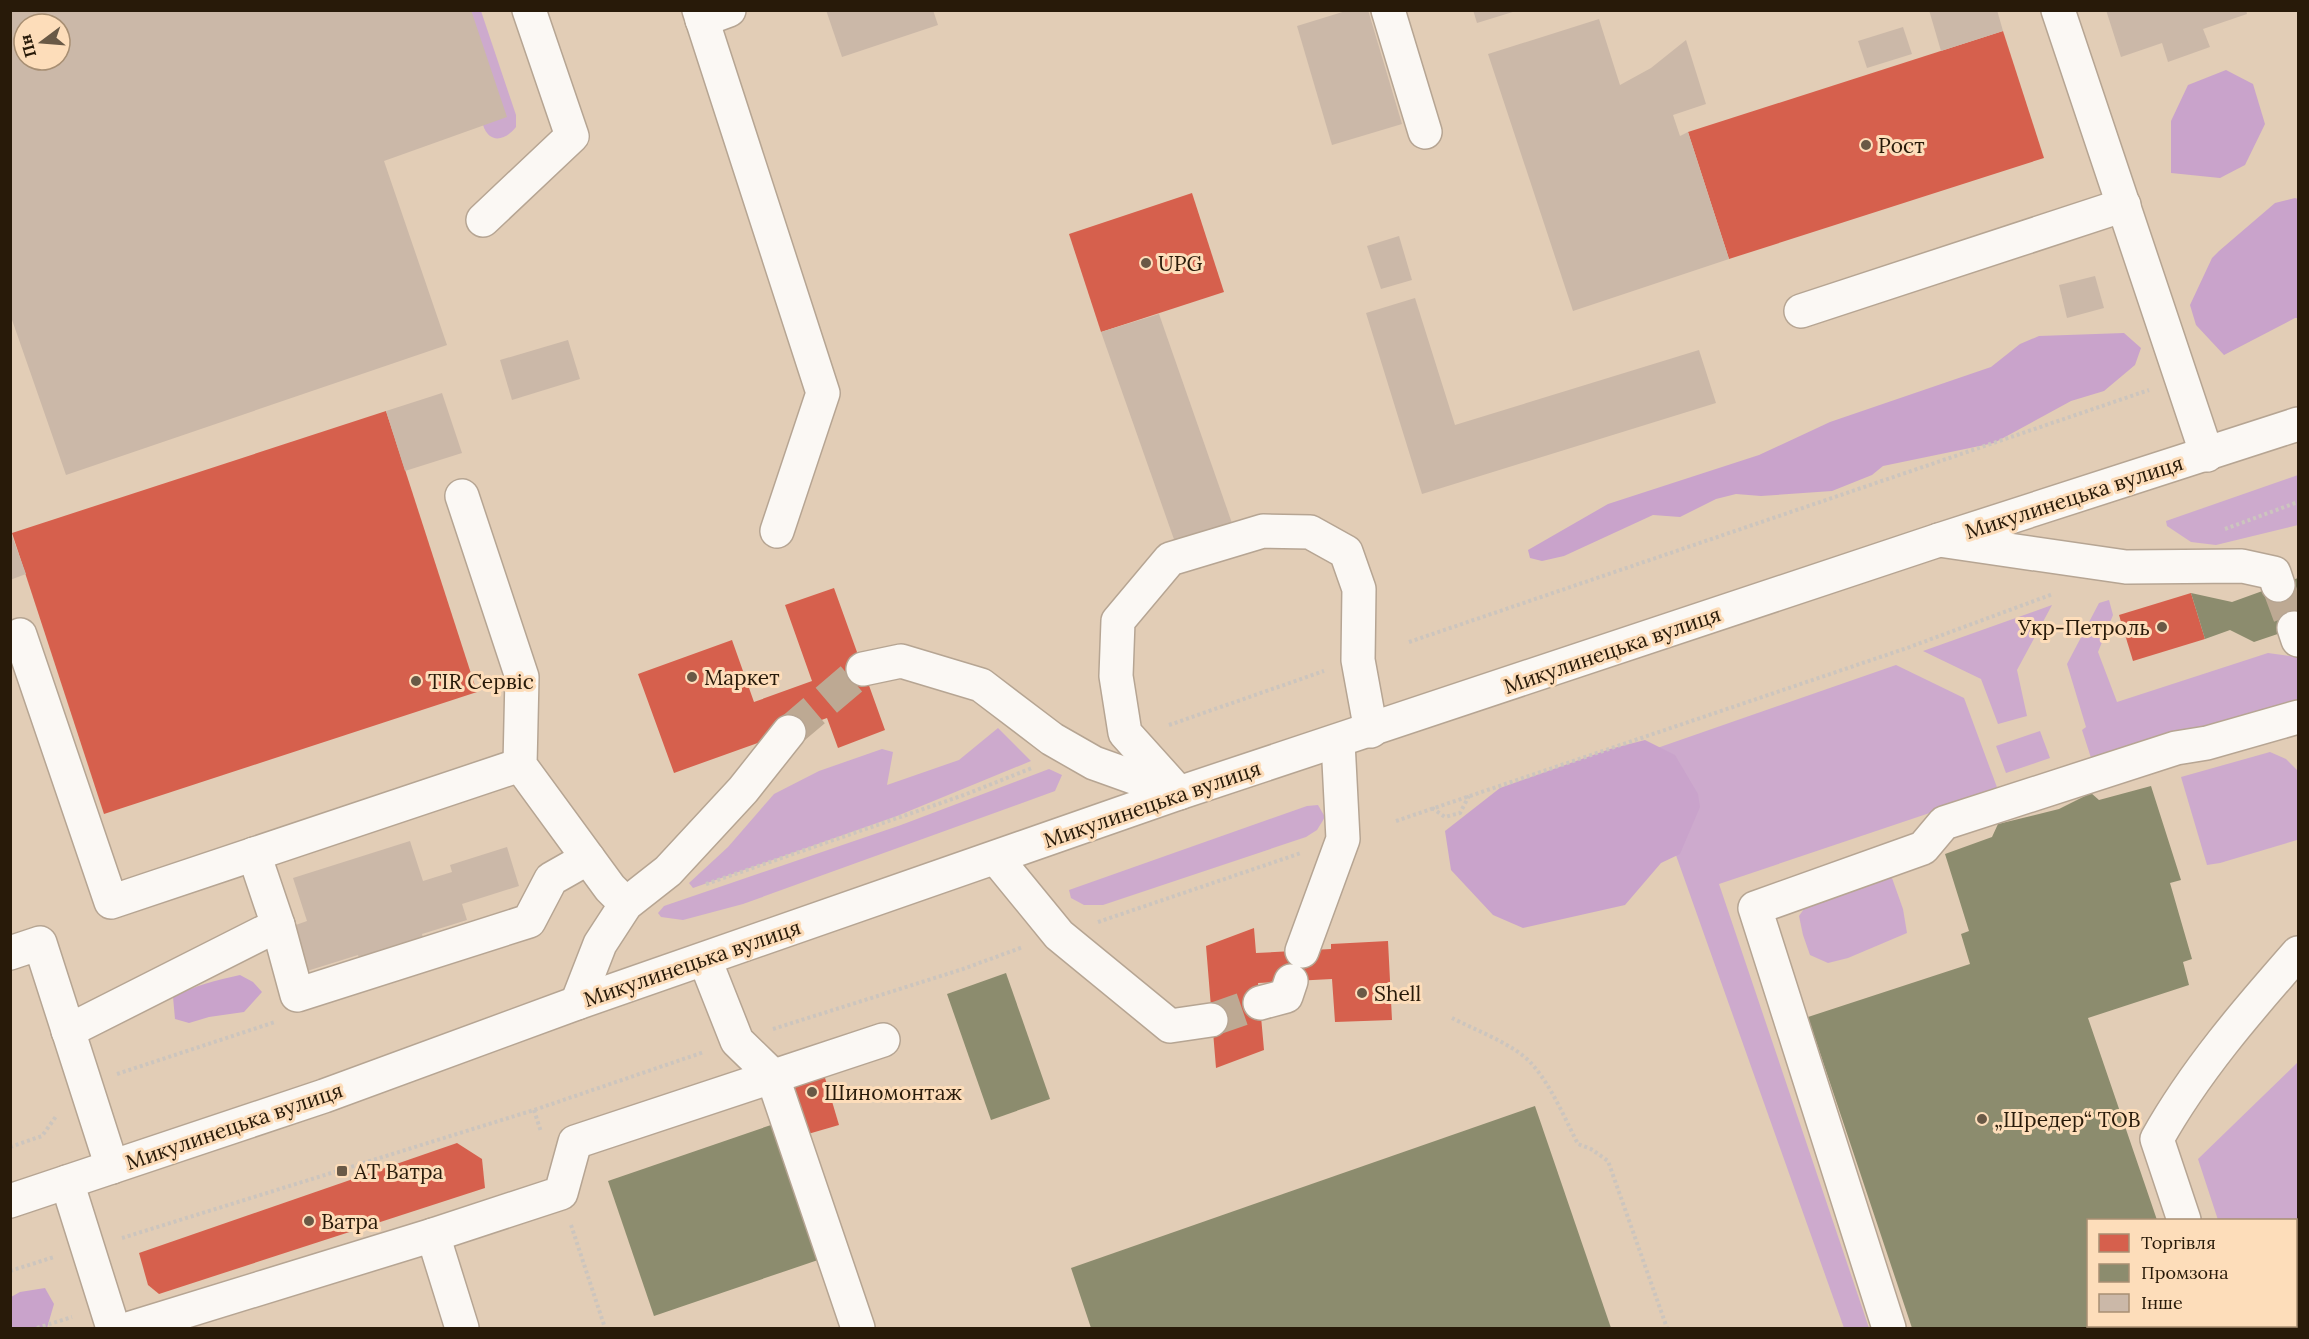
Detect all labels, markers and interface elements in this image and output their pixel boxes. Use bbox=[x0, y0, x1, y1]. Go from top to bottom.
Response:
north arrow bbox=[12, 12, 72, 72]
text: Пн bbox=[15, 32, 40, 60]
place label: Рост bbox=[1878, 132, 1925, 159]
marker: Рост bbox=[1859, 138, 1873, 152]
place label: UPG bbox=[1158, 250, 1203, 277]
marker: UPG bbox=[1139, 256, 1153, 270]
street label: Микулинецька вулиця bbox=[1961, 449, 2187, 545]
street label: Микулинецька вулиця bbox=[1500, 600, 1724, 700]
place label: Укр-Петроль bbox=[2017, 614, 2150, 641]
marker: Укр-Петроль bbox=[2155, 620, 2169, 634]
place label: Маркет bbox=[704, 664, 780, 691]
place label: TIR Сервіс bbox=[428, 668, 534, 695]
marker: Маркет bbox=[685, 670, 699, 684]
marker: TIR Сервіс bbox=[409, 674, 423, 688]
street label: Микулинецька вулиця bbox=[1040, 754, 1264, 854]
street label: Микулинецька вулиця bbox=[580, 913, 804, 1013]
place label: Shell bbox=[1374, 980, 1421, 1007]
marker: Shell bbox=[1355, 986, 1369, 1000]
street label: Микулинецька вулиця bbox=[122, 1076, 346, 1176]
place label: Шиномонтаж bbox=[824, 1079, 963, 1106]
marker: Шиномонтаж bbox=[805, 1085, 819, 1099]
place label: „Шредер“ ТОВ bbox=[1994, 1106, 2141, 1133]
marker: „Шредер“ ТОВ bbox=[1975, 1112, 1989, 1126]
place label: АТ Ватра bbox=[353, 1158, 443, 1185]
marker: АТ Ватра bbox=[335, 1164, 349, 1178]
place label: Ватра bbox=[321, 1208, 379, 1235]
marker: Ватра bbox=[302, 1214, 316, 1228]
legend bbox=[2087, 1219, 2297, 1327]
text: Торгівля bbox=[2141, 1231, 2216, 1254]
text: Промзона bbox=[2141, 1261, 2229, 1284]
text: Інше bbox=[2141, 1291, 2183, 1314]

